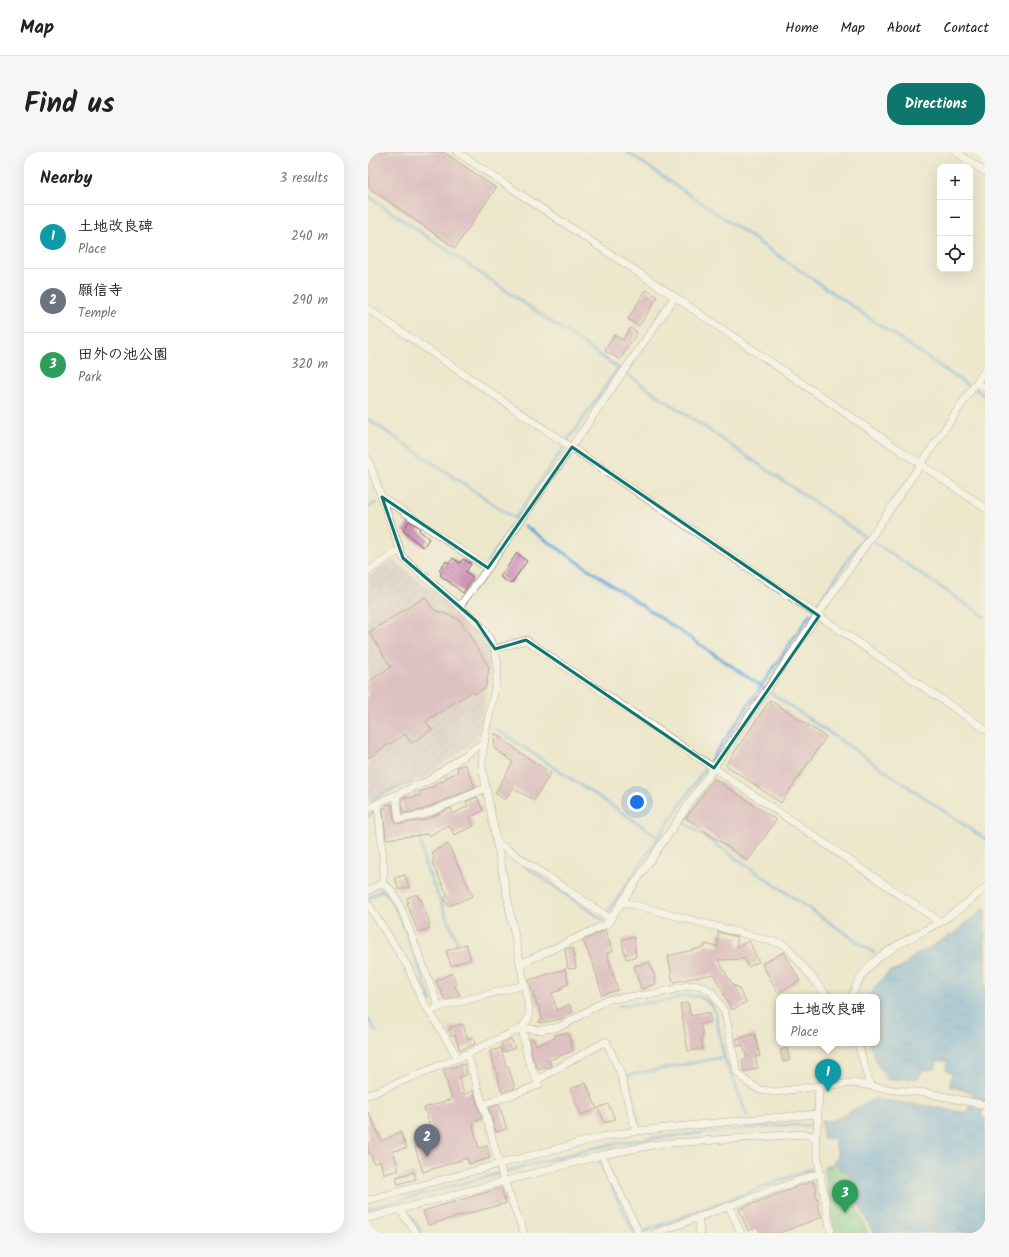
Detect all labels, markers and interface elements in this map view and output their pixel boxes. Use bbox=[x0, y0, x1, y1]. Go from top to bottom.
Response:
text: Map bbox=[20, 13, 54, 43]
text: Home bbox=[785, 17, 819, 39]
text: Map bbox=[841, 17, 865, 39]
text: About bbox=[887, 17, 921, 39]
text: Contact bbox=[943, 17, 989, 39]
text: Find us bbox=[24, 82, 115, 127]
button: Directions bbox=[887, 83, 985, 125]
map controls bbox=[937, 164, 973, 272]
button: + bbox=[937, 164, 973, 200]
text: Nearby bbox=[40, 165, 92, 192]
text: 3 results bbox=[280, 168, 328, 189]
button: − bbox=[937, 200, 973, 236]
text: 土地改良碑 bbox=[78, 215, 153, 239]
text: 1 bbox=[51, 226, 55, 247]
text: 240 m bbox=[291, 226, 328, 247]
button: locate bbox=[937, 236, 973, 272]
text: Place bbox=[78, 239, 106, 260]
text: 願信寺 bbox=[78, 279, 123, 303]
text: 2 bbox=[49, 290, 57, 311]
text: 290 m bbox=[292, 290, 328, 311]
text: Temple bbox=[78, 303, 116, 324]
text: 田外の池公園 bbox=[78, 343, 168, 367]
text: 3 bbox=[49, 354, 57, 375]
text: 320 m bbox=[291, 354, 328, 375]
text: Park bbox=[78, 367, 102, 388]
your location bbox=[627, 792, 647, 812]
popup bbox=[776, 994, 880, 1046]
text: 土地改良碑 bbox=[790, 998, 866, 1022]
text: Place bbox=[790, 1022, 818, 1043]
pin: 1 bbox=[815, 1059, 841, 1092]
pin: 2 bbox=[414, 1124, 440, 1157]
pin: 3 bbox=[832, 1180, 858, 1213]

